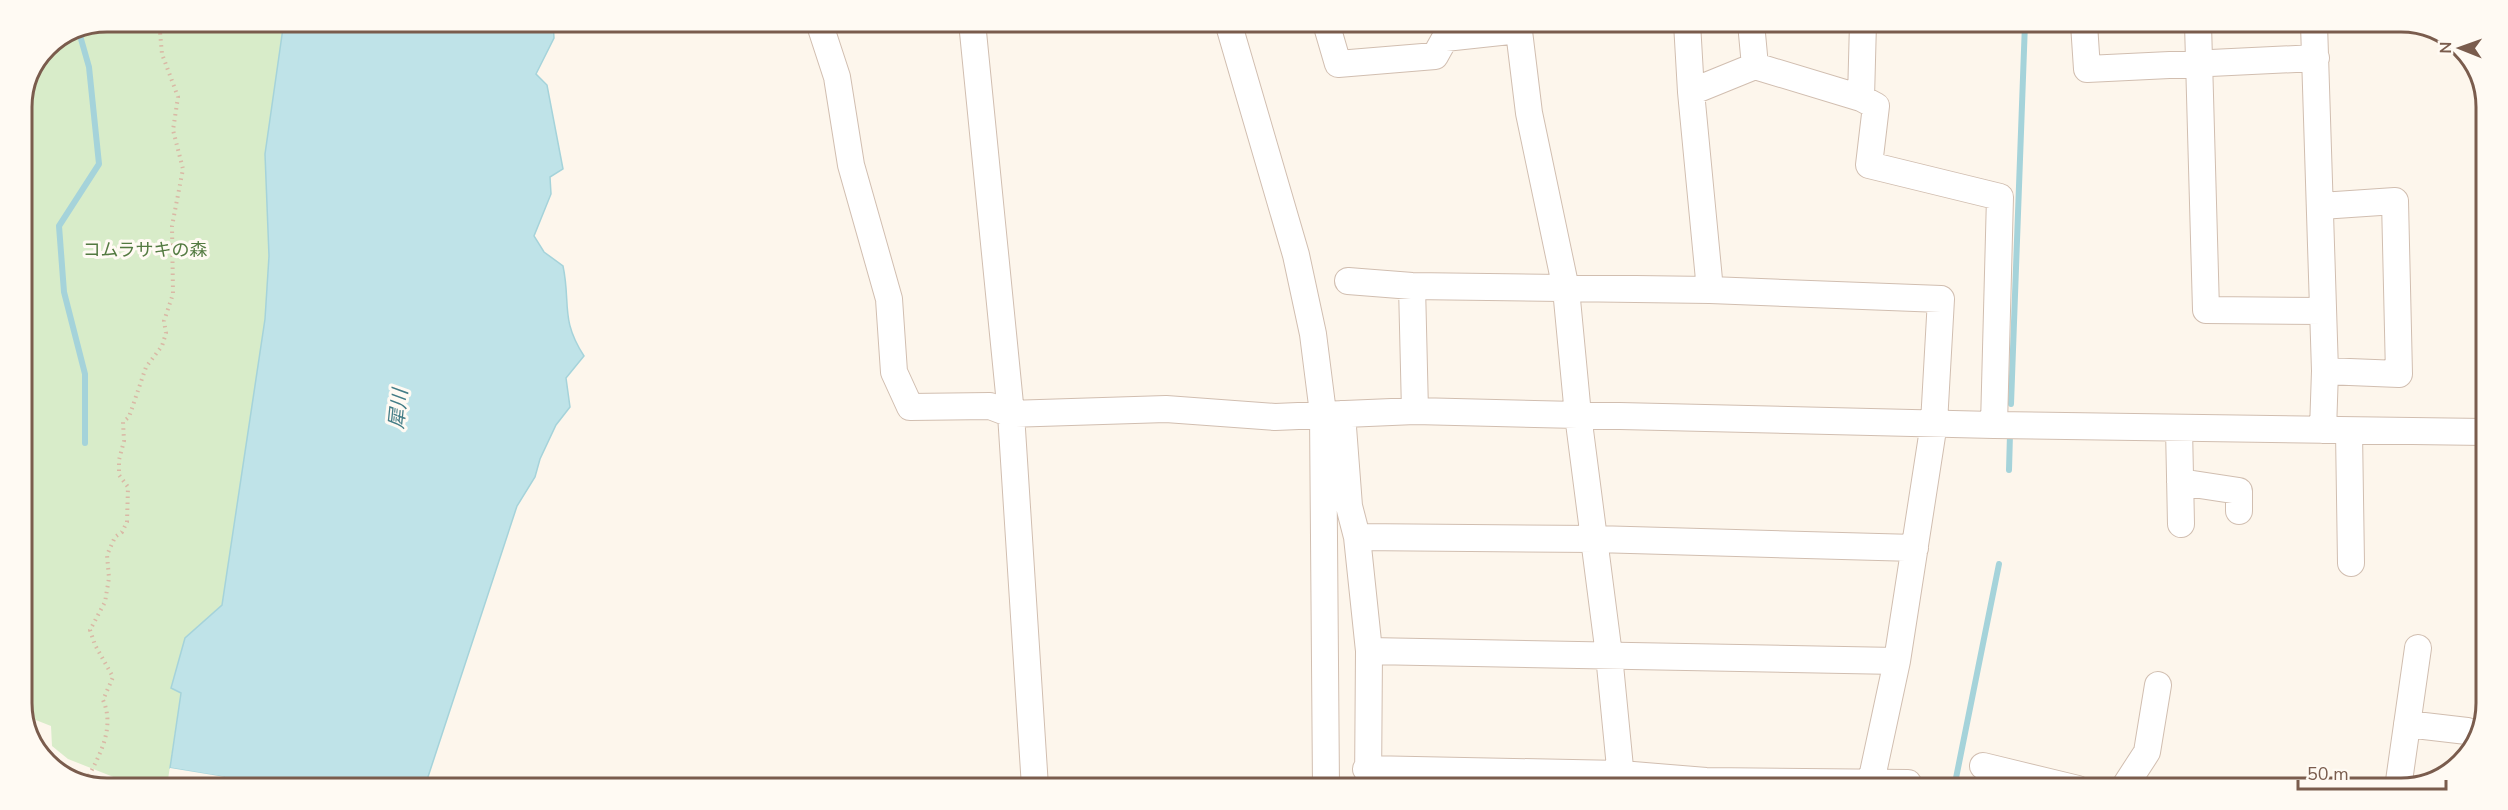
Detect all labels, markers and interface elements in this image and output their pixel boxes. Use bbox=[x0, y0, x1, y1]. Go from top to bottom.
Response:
north arrow bbox=[2430, 18, 2490, 78]
text: N bbox=[2435, 42, 2457, 54]
park label: コムラサキの森 bbox=[82, 238, 208, 262]
water label: 犀川 bbox=[383, 386, 414, 430]
scale bar bbox=[2298, 753, 2446, 791]
text: 50 m bbox=[2307, 762, 2349, 786]

